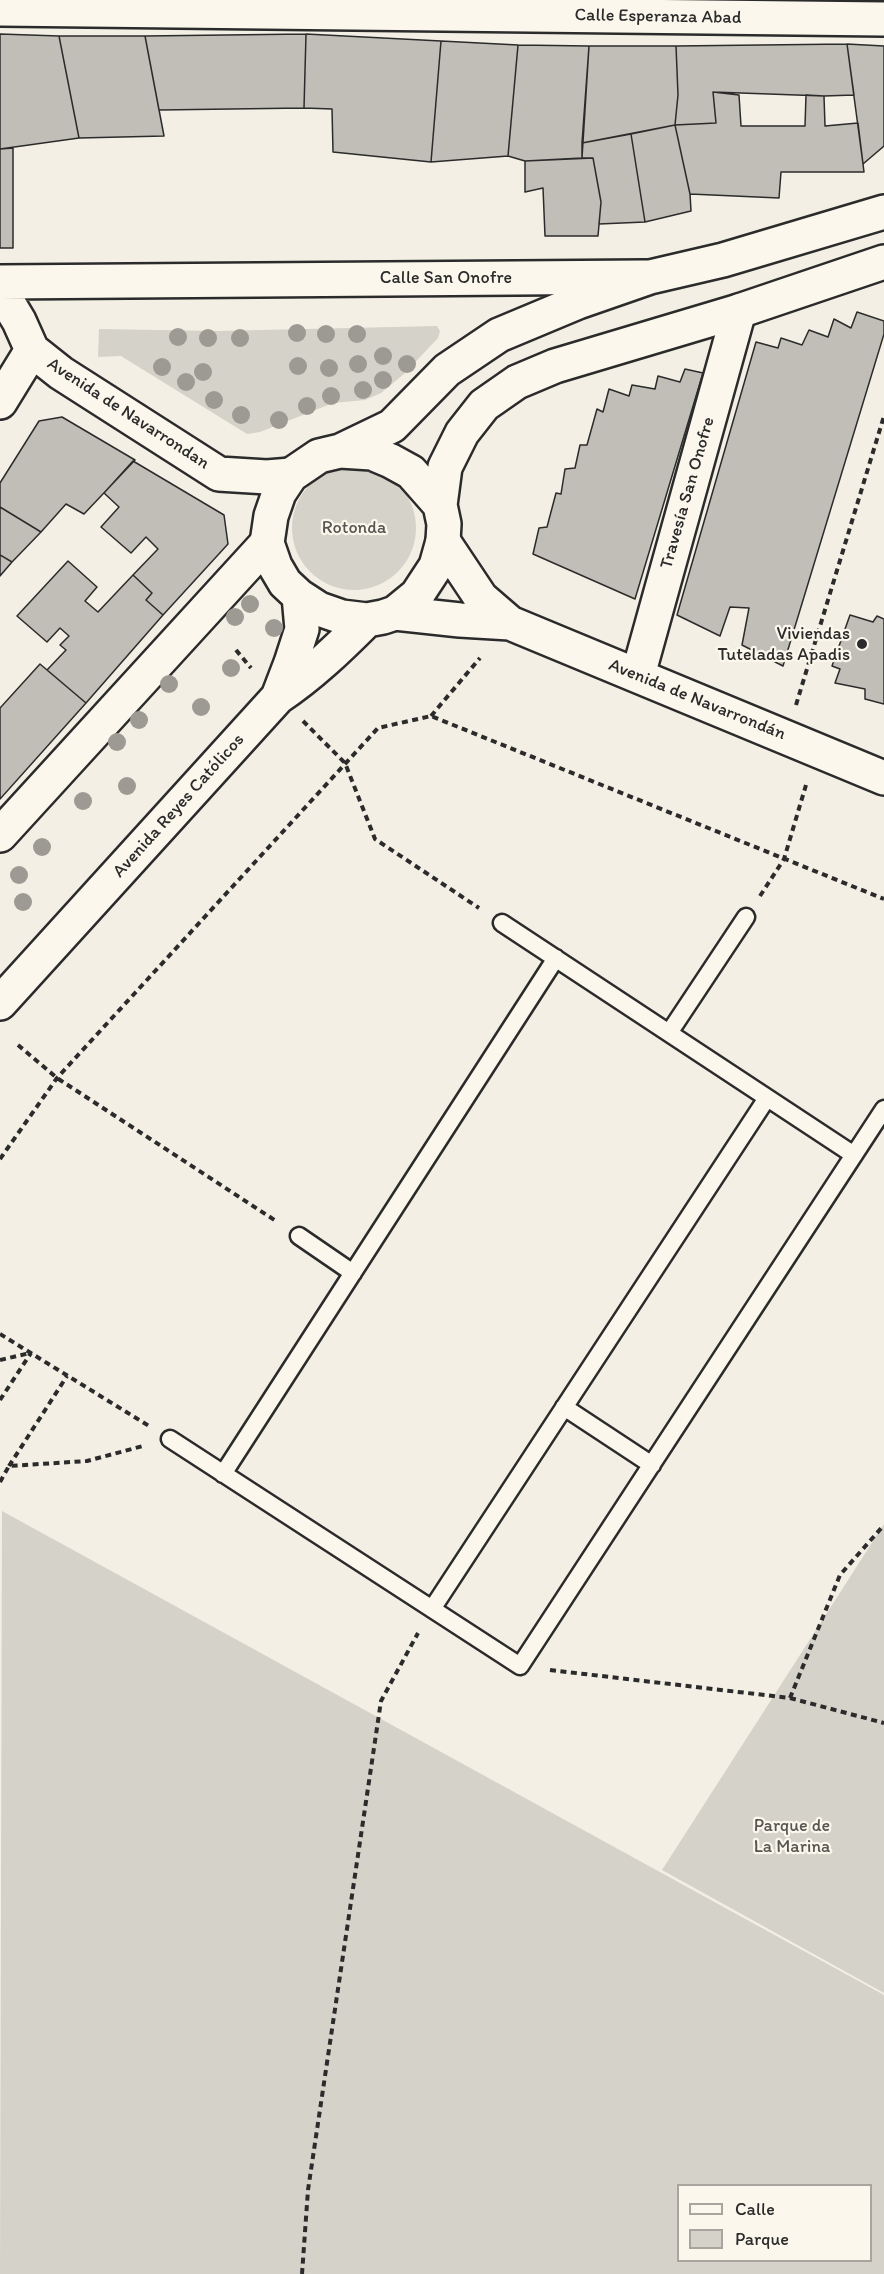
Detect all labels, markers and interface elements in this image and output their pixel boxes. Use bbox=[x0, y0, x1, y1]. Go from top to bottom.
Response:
street label: Calle Esperanza Abad bbox=[574, 5, 742, 29]
street label: Calle San Onofre bbox=[380, 267, 512, 289]
street label: Avenida de Navarrondan bbox=[43, 353, 213, 475]
street label: Travesía San Onofre bbox=[656, 415, 720, 571]
park label: Rotonda bbox=[322, 517, 386, 539]
place label: Viviendas Tuteladas Apadis bbox=[718, 623, 850, 666]
marker: Viviendas Tuteladas Apadis bbox=[855, 637, 869, 651]
street label: Avenida de Navarrondán bbox=[605, 655, 789, 745]
street label: Avenida Reyes Católicos bbox=[109, 730, 249, 882]
park label: Parque de La Marina bbox=[754, 1815, 830, 1858]
legend bbox=[677, 2184, 872, 2262]
text: Calle bbox=[735, 2198, 775, 2220]
text: Parque bbox=[735, 2228, 789, 2250]

